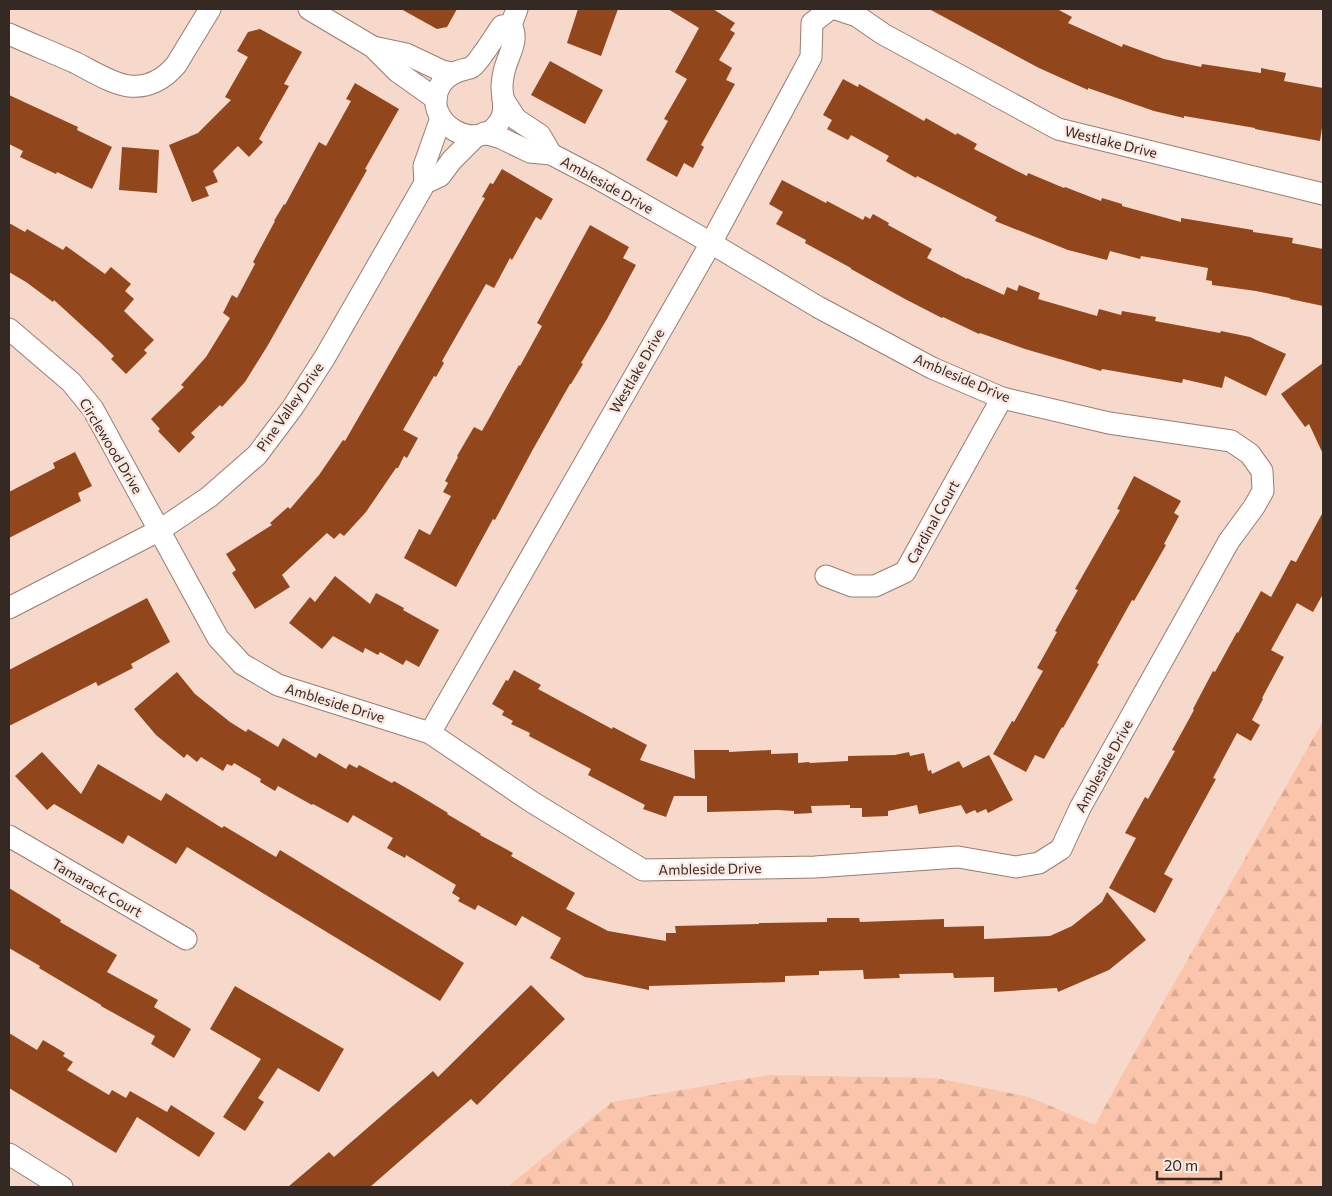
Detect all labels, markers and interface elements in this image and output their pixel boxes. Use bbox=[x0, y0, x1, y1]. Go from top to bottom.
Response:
street label: Westlake Drive bbox=[1063, 122, 1159, 161]
street label: Ambleside Drive bbox=[558, 152, 656, 217]
street label: Westlake Drive bbox=[606, 325, 668, 416]
street label: Ambleside Drive bbox=[911, 350, 1013, 405]
street label: Pine Valley Drive bbox=[253, 359, 327, 454]
street label: Circlewood Drive bbox=[76, 395, 147, 497]
street label: Cardinal Court bbox=[903, 477, 963, 566]
street label: Ambleside Drive bbox=[283, 679, 387, 726]
street label: Ambleside Drive bbox=[1071, 717, 1136, 815]
street label: Tamarack Court bbox=[49, 855, 146, 920]
street label: Ambleside Drive bbox=[658, 859, 762, 878]
scale bar bbox=[1157, 1148, 1221, 1180]
text: 20 m bbox=[1164, 1156, 1198, 1174]

